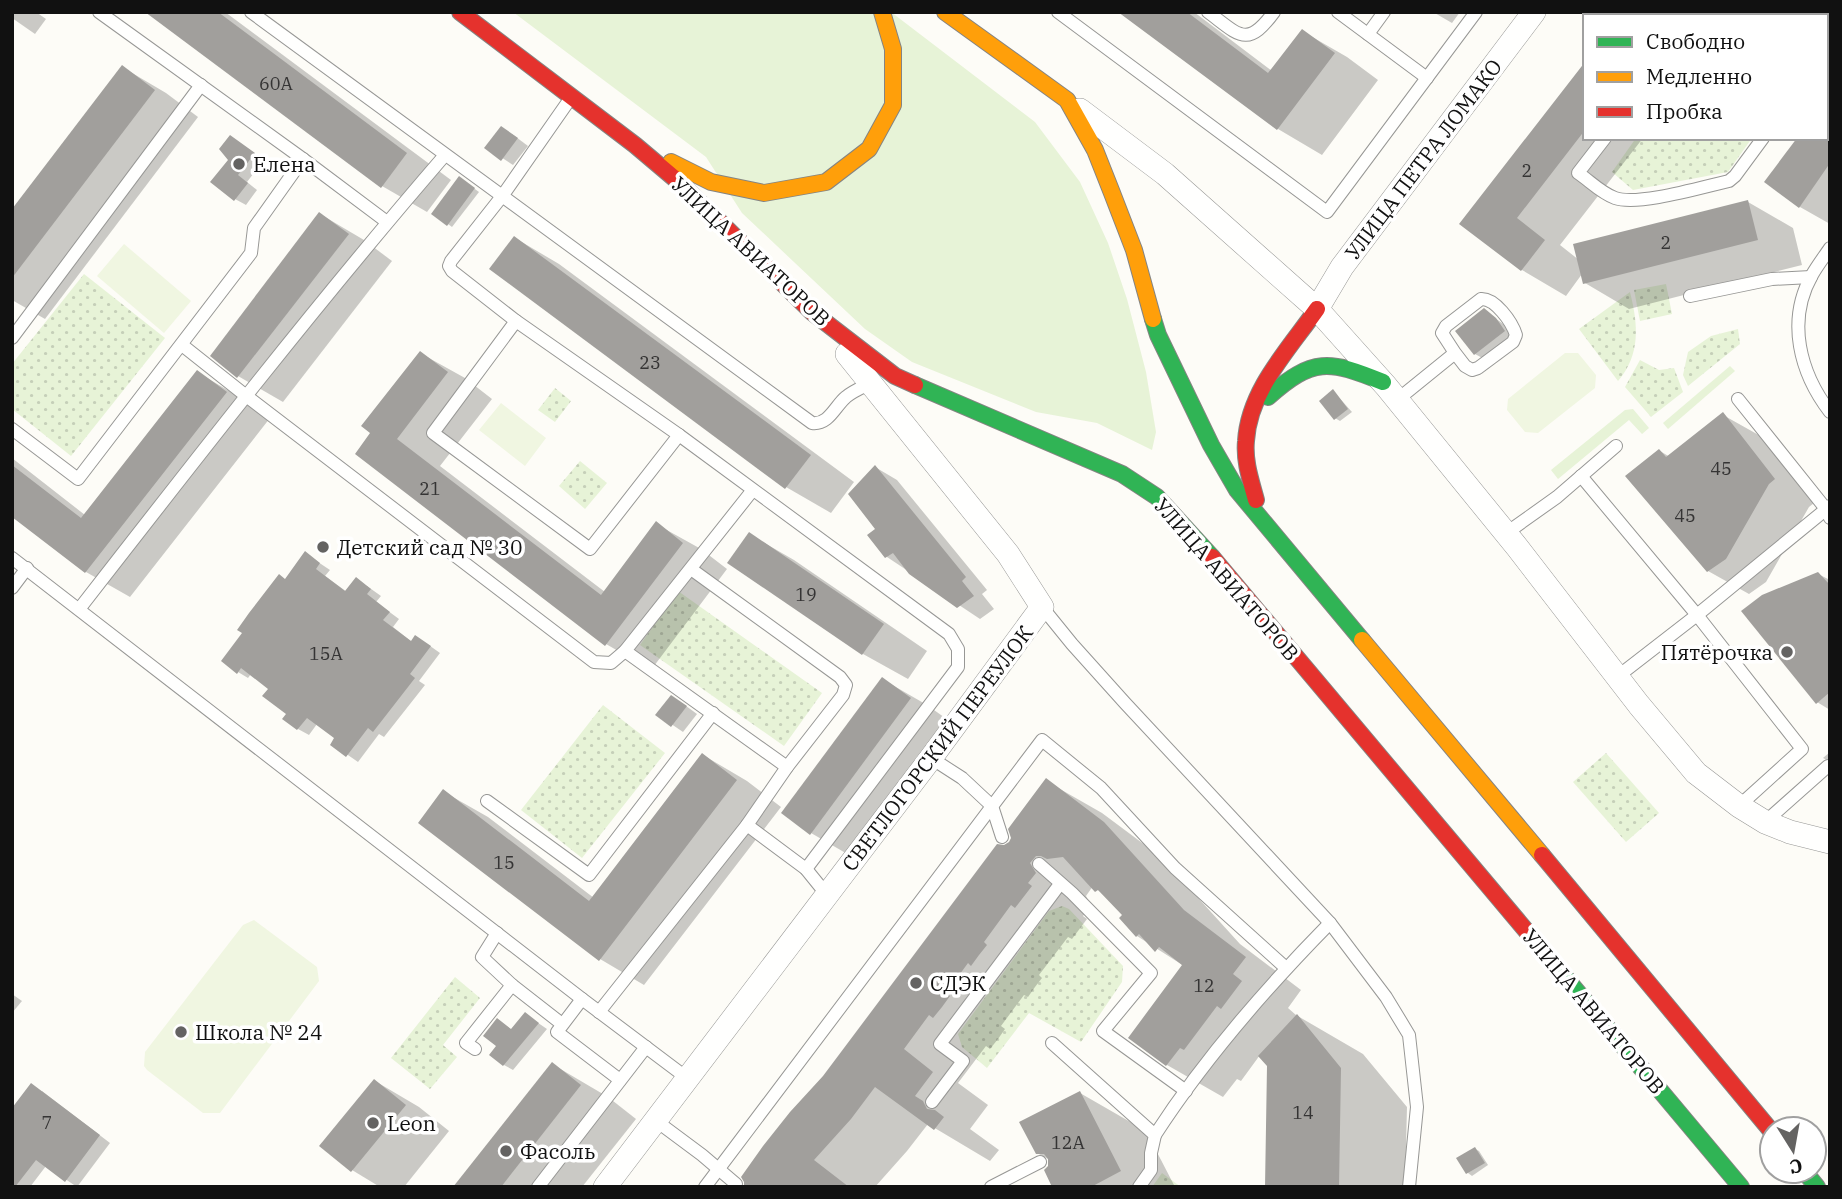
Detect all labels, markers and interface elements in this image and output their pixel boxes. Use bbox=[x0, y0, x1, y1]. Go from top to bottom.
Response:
legend bbox=[1583, 14, 1828, 140]
text: Свободно bbox=[1646, 27, 1745, 55]
street label: УЛИЦА ПЕТРА ЛОМАКО bbox=[1338, 53, 1508, 265]
text: Медленно bbox=[1646, 62, 1752, 90]
house number: 60А bbox=[259, 72, 294, 95]
text: Пробка bbox=[1646, 97, 1723, 125]
place label: Елена bbox=[253, 150, 316, 178]
marker: Елена bbox=[231, 156, 247, 172]
house number: 2 bbox=[1522, 159, 1532, 182]
street label: УЛИЦА АВИАТОРОВ bbox=[666, 170, 836, 332]
house number: 2 bbox=[1661, 231, 1671, 254]
house number: 23 bbox=[639, 351, 661, 374]
house number: 45 bbox=[1710, 457, 1732, 480]
house number: 21 bbox=[419, 477, 441, 500]
street label: УЛИЦА АВИАТОРОВ bbox=[1148, 491, 1306, 667]
house number: 45 bbox=[1674, 504, 1696, 527]
place label: Детский сад № 30 bbox=[337, 533, 523, 561]
marker: Детский сад № 30 bbox=[315, 539, 331, 555]
house number: 19 bbox=[795, 583, 817, 606]
street label: СВЕТЛОГОРСКИЙ ПЕРЕУЛОК bbox=[835, 619, 1039, 877]
place label: Пятёрочка bbox=[1661, 638, 1773, 666]
house number: 15А bbox=[309, 642, 344, 665]
marker: Пятёрочка bbox=[1779, 644, 1795, 660]
house number: 15 bbox=[493, 851, 515, 874]
street label: УЛИЦА АВИАТОРОВ bbox=[1517, 922, 1671, 1100]
place label: СДЭК bbox=[930, 969, 987, 997]
house number: 12 bbox=[1193, 974, 1215, 997]
marker: СДЭК bbox=[908, 975, 924, 991]
place label: Школа № 24 bbox=[195, 1018, 323, 1046]
marker: Школа № 24 bbox=[173, 1024, 189, 1040]
house number: 14 bbox=[1292, 1101, 1314, 1124]
place label: Leon bbox=[387, 1109, 436, 1137]
house number: 7 bbox=[42, 1111, 52, 1134]
marker: Leon bbox=[365, 1115, 381, 1131]
north arrow bbox=[1758, 1115, 1828, 1185]
house number: 12А bbox=[1051, 1131, 1086, 1154]
place label: Фасоль bbox=[520, 1137, 595, 1165]
marker: Фасоль bbox=[498, 1143, 514, 1159]
text: С bbox=[1788, 1154, 1805, 1180]

